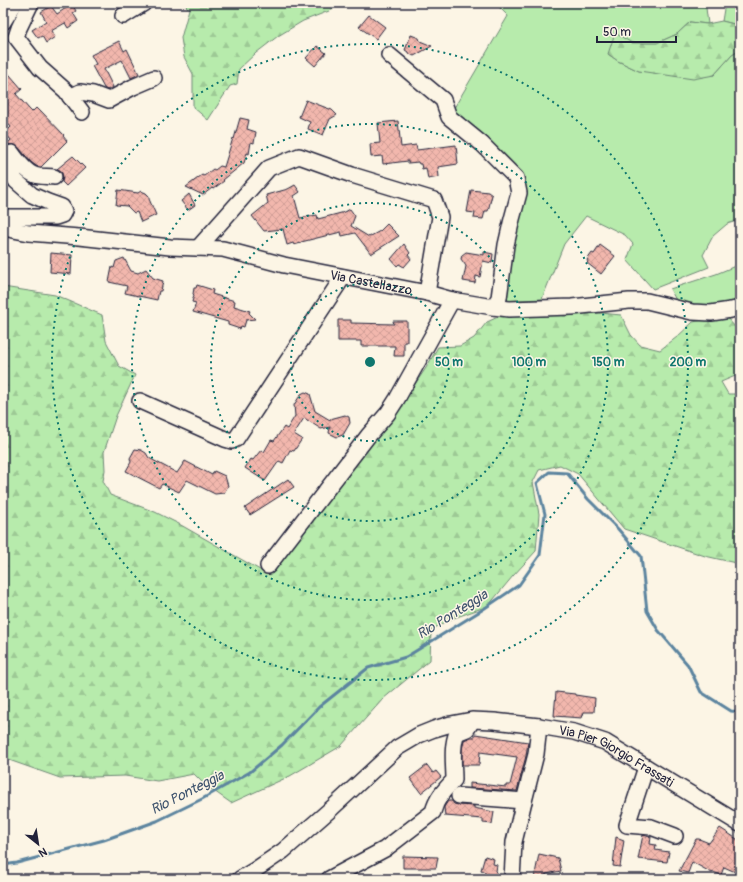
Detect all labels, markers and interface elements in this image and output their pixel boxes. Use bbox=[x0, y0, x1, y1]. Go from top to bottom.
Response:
scale bar bbox=[597, 18, 676, 44]
text: 50 m bbox=[603, 25, 631, 40]
street label: Via Castellazzo bbox=[328, 267, 413, 299]
centre of rings bbox=[363, 355, 377, 369]
text: 50 m bbox=[435, 355, 463, 370]
text: 100 m bbox=[512, 355, 547, 370]
text: 150 m bbox=[592, 355, 625, 370]
text: 200 m bbox=[670, 355, 707, 370]
water label: Rio Ponteggia bbox=[414, 585, 492, 643]
street label: Via Pier Giorgio Frassati bbox=[558, 723, 676, 791]
water label: Rio Ponteggia bbox=[148, 766, 228, 818]
north arrow bbox=[18, 824, 58, 864]
text: N bbox=[36, 845, 49, 860]

